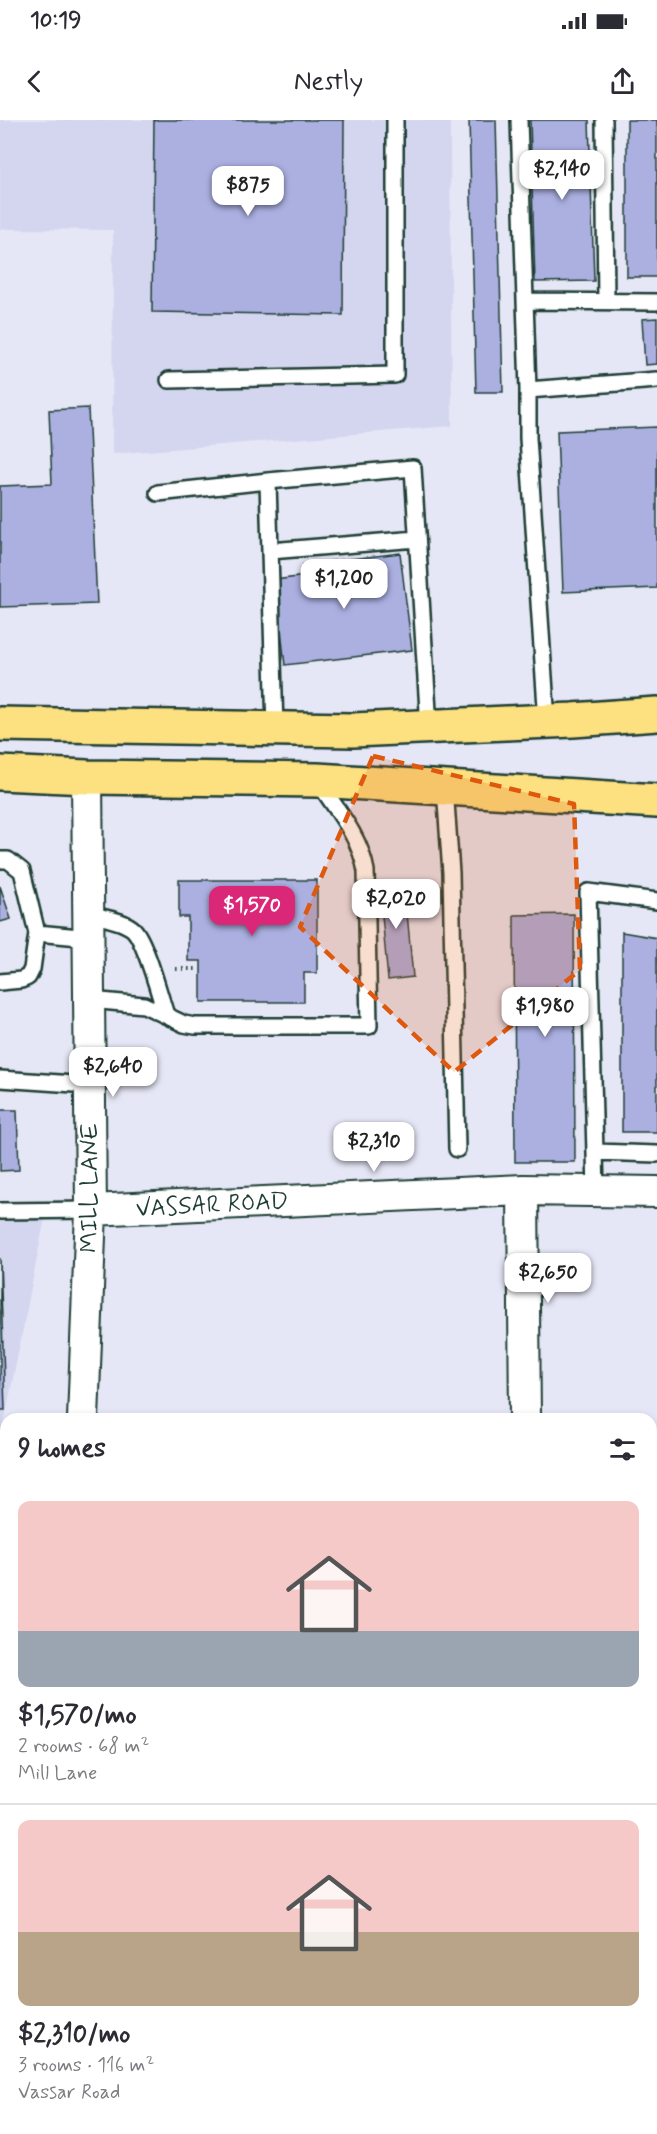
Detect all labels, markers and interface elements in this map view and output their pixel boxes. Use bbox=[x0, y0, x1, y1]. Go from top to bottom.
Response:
text: 10:19 bbox=[30, 7, 81, 35]
text: Nestly bbox=[294, 64, 363, 99]
icon: back bbox=[18, 65, 51, 98]
icon: share bbox=[606, 65, 639, 98]
pin: $2,140 bbox=[513, 150, 611, 201]
text: $2,140 bbox=[533, 156, 591, 183]
pin: $875 bbox=[212, 166, 284, 217]
text: $875 bbox=[226, 172, 270, 199]
pin: $1,200 bbox=[295, 559, 393, 610]
text: $1,200 bbox=[315, 565, 373, 592]
pin: $2,020 bbox=[347, 879, 445, 930]
text: $2,020 bbox=[366, 885, 426, 912]
pin: $1,570 bbox=[203, 886, 301, 937]
text: $1,570 bbox=[223, 892, 281, 919]
pin: $1,980 bbox=[496, 987, 594, 1038]
text: $1,980 bbox=[516, 993, 574, 1020]
pin: $2,640 bbox=[64, 1047, 162, 1098]
text: $2,640 bbox=[83, 1053, 143, 1080]
pin: $2,310 bbox=[325, 1122, 423, 1173]
street label: MILL LANE bbox=[75, 1123, 106, 1253]
text: $2,310 bbox=[347, 1128, 401, 1155]
street label: VASSAR ROAD bbox=[135, 1186, 289, 1225]
pin: $2,650 bbox=[499, 1253, 597, 1304]
text: $2,650 bbox=[518, 1259, 578, 1286]
text: 9 homes bbox=[18, 1432, 106, 1466]
icon: filters bbox=[606, 1433, 639, 1466]
icon: home bbox=[275, 1540, 383, 1648]
text: $1,570/mo bbox=[18, 1699, 137, 1733]
text: 2 rooms · 68 m² bbox=[18, 1733, 149, 1760]
text: Mill Lane bbox=[18, 1760, 97, 1787]
icon: home bbox=[275, 1859, 383, 1967]
text: $2,310/mo bbox=[18, 2018, 130, 2052]
text: 3 rooms · 116 m² bbox=[18, 2052, 154, 2079]
text: Vassar Road bbox=[18, 2079, 120, 2106]

